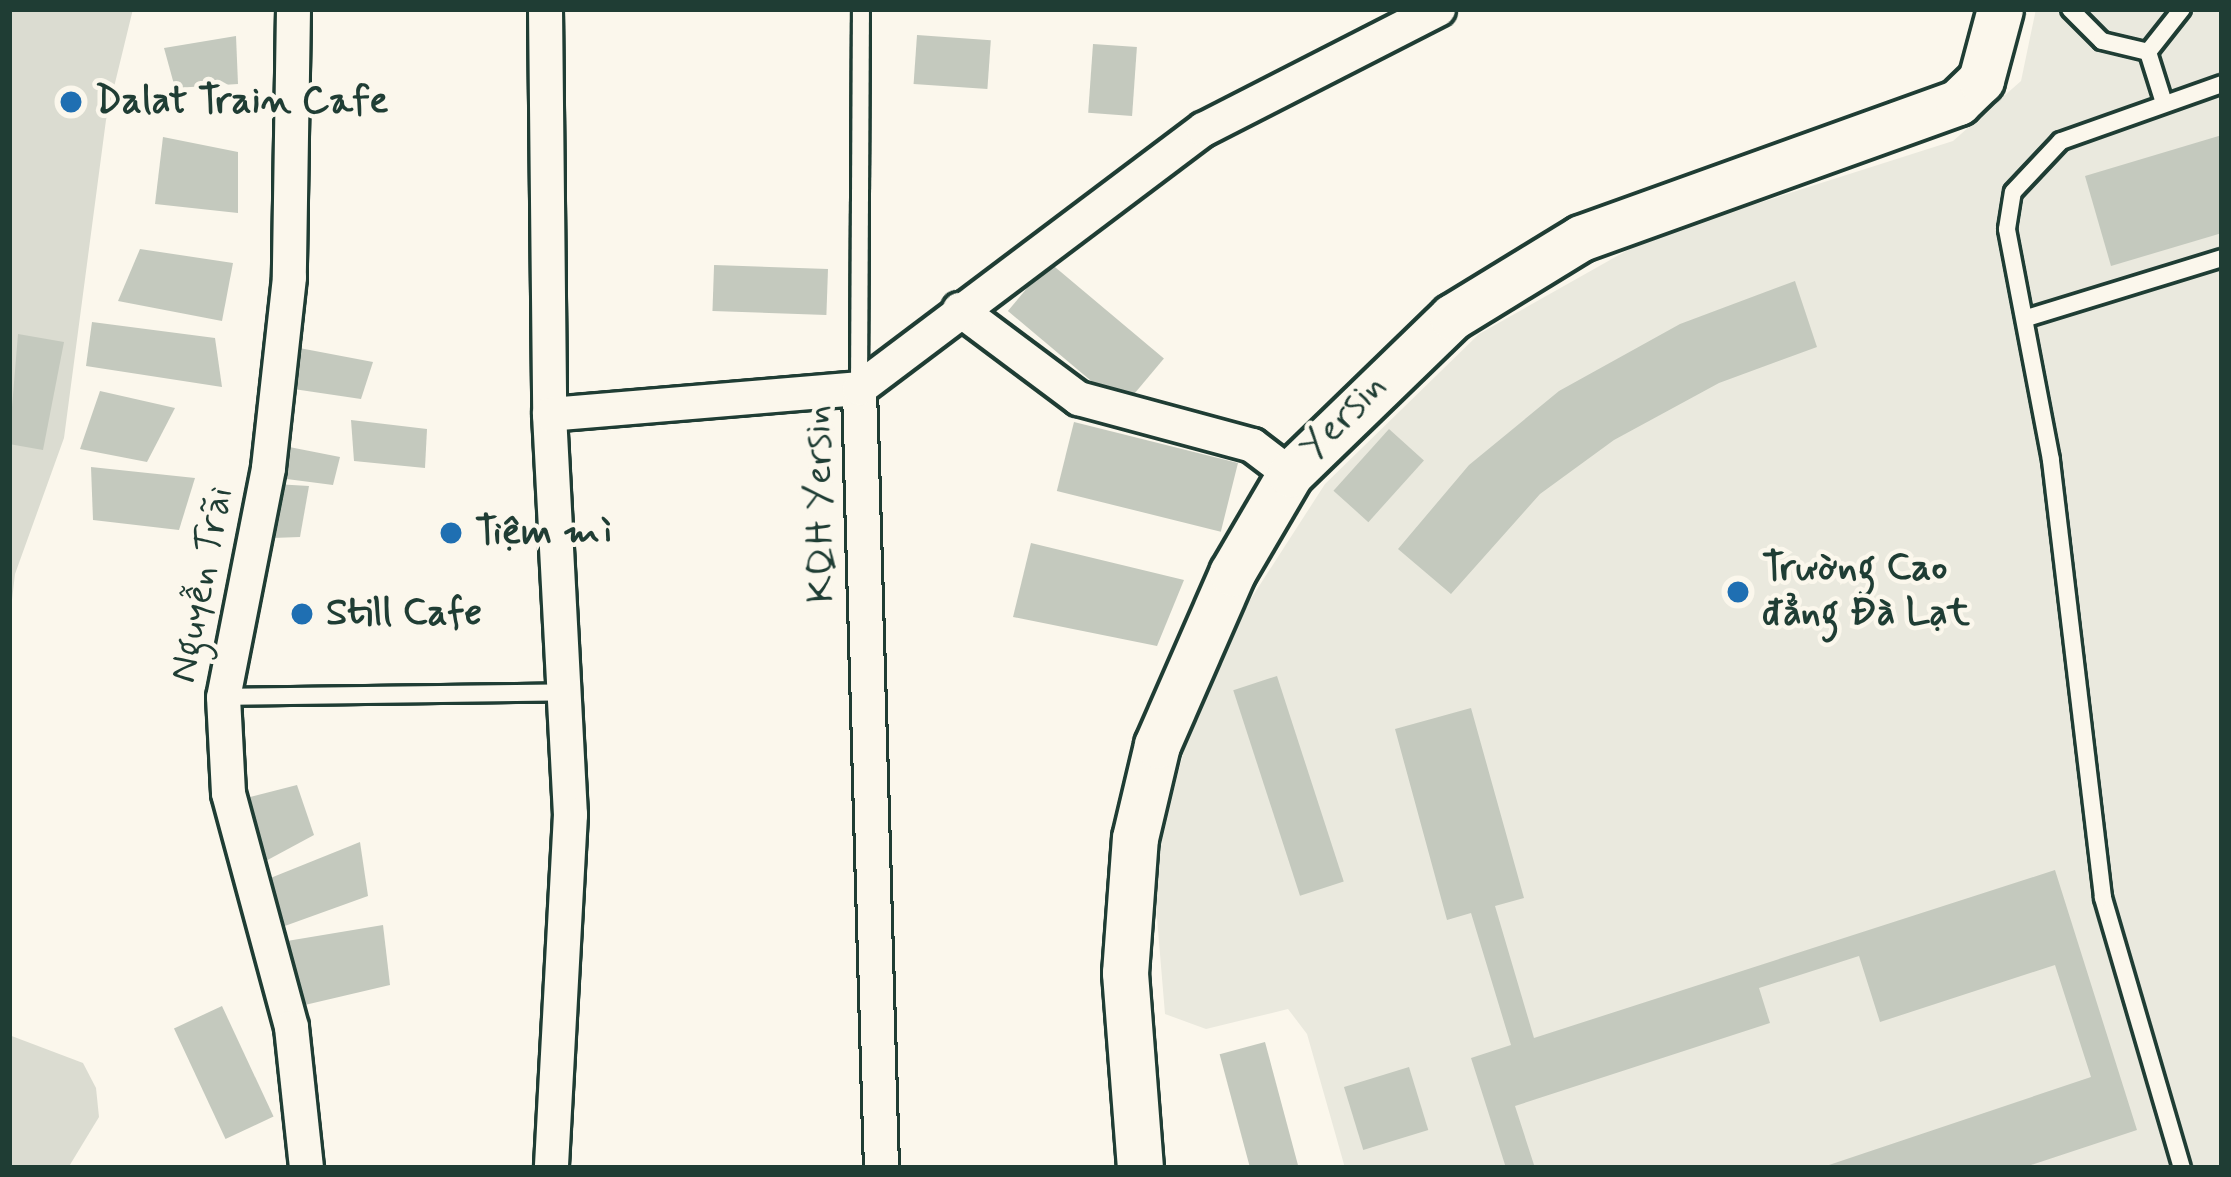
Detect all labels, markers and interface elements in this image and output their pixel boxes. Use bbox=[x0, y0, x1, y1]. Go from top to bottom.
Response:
place label: Dalat Train Cafe bbox=[95, 79, 384, 125]
marker: Dalat Train Cafe bbox=[58, 89, 84, 115]
street label: Yersin bbox=[1291, 364, 1397, 472]
street label: KQH Yersin bbox=[796, 405, 846, 603]
street label: Nguyễn Trãi bbox=[162, 486, 244, 684]
place label: Tiệm mì bbox=[475, 510, 605, 556]
marker: Tiệm mì bbox=[438, 520, 464, 546]
place label: Trường Cao đẳng Đà Lạt bbox=[1762, 547, 1970, 638]
marker: Trường Cao đẳng Đà Lạt bbox=[1725, 579, 1751, 605]
place label: Still Cafe bbox=[326, 591, 485, 637]
marker: Still Cafe bbox=[289, 601, 315, 627]

